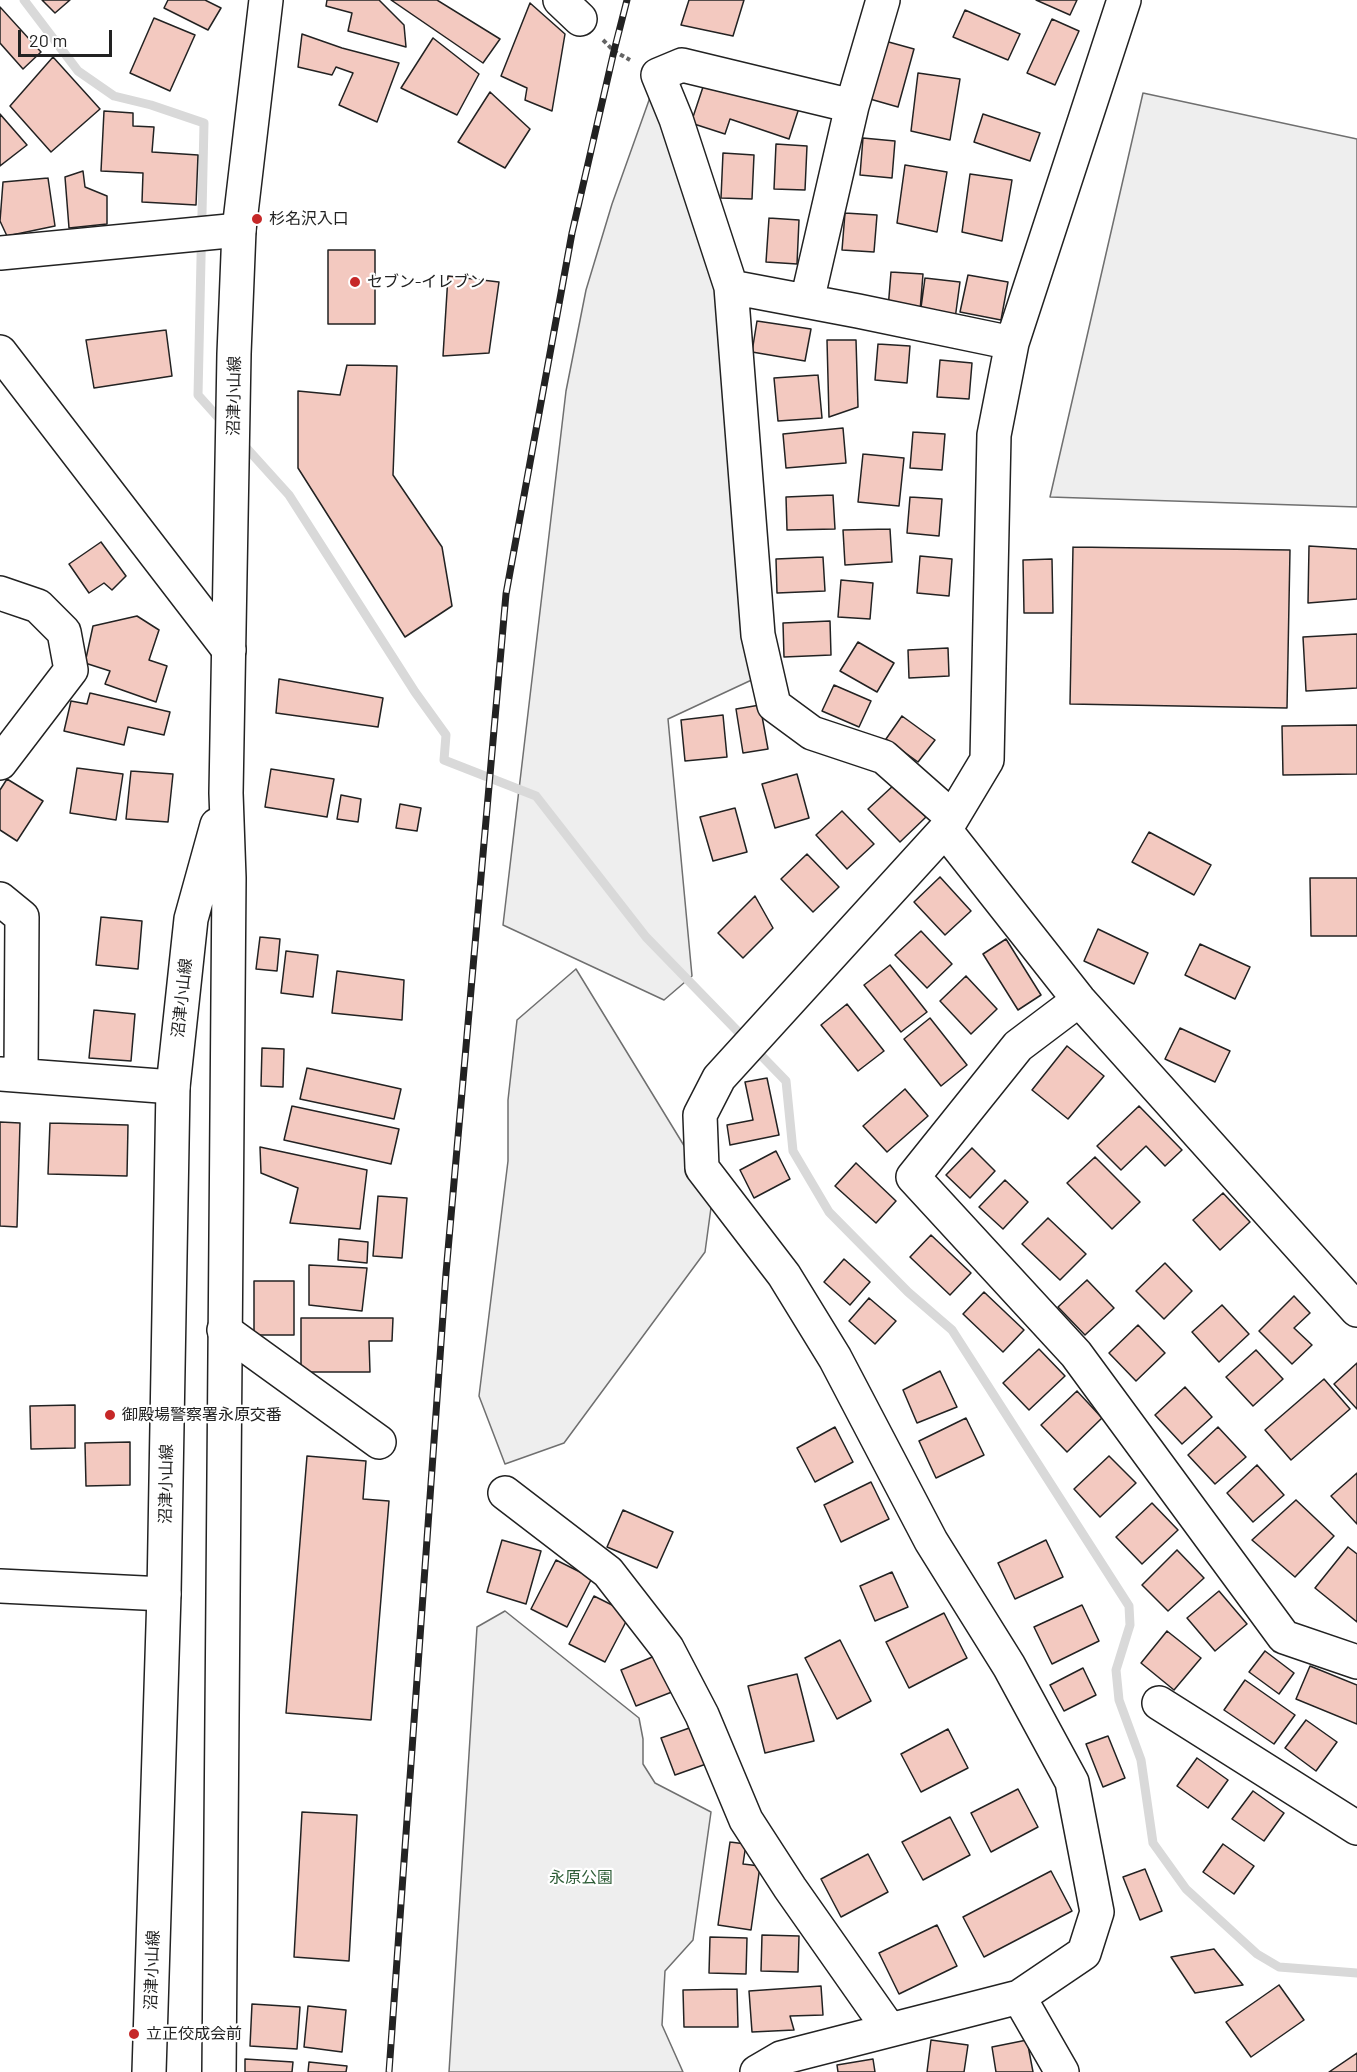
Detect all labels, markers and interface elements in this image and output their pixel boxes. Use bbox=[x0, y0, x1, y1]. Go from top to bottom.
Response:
scale bar bbox=[21, 18, 116, 56]
text: 20 m bbox=[29, 29, 67, 51]
place label: 杉名沢入口 bbox=[269, 209, 349, 229]
marker: 杉名沢入口 bbox=[250, 212, 264, 226]
place label: セブン-イレブン bbox=[367, 272, 485, 292]
marker: セブン-イレブン bbox=[348, 275, 362, 289]
street label: 沼津小山線 bbox=[224, 356, 244, 436]
street label: 沼津小山線 bbox=[168, 957, 196, 1039]
place label: 御殿場警察署永原交番 bbox=[122, 1405, 282, 1425]
marker: 御殿場警察署永原交番 bbox=[103, 1408, 117, 1422]
street label: 沼津小山線 bbox=[156, 1444, 176, 1524]
park label: 永原公園 bbox=[549, 1868, 613, 1888]
street label: 沼津小山線 bbox=[141, 1930, 163, 2010]
place label: 立正佼成会前 bbox=[146, 2024, 242, 2044]
marker: 立正佼成会前 bbox=[127, 2027, 141, 2041]

